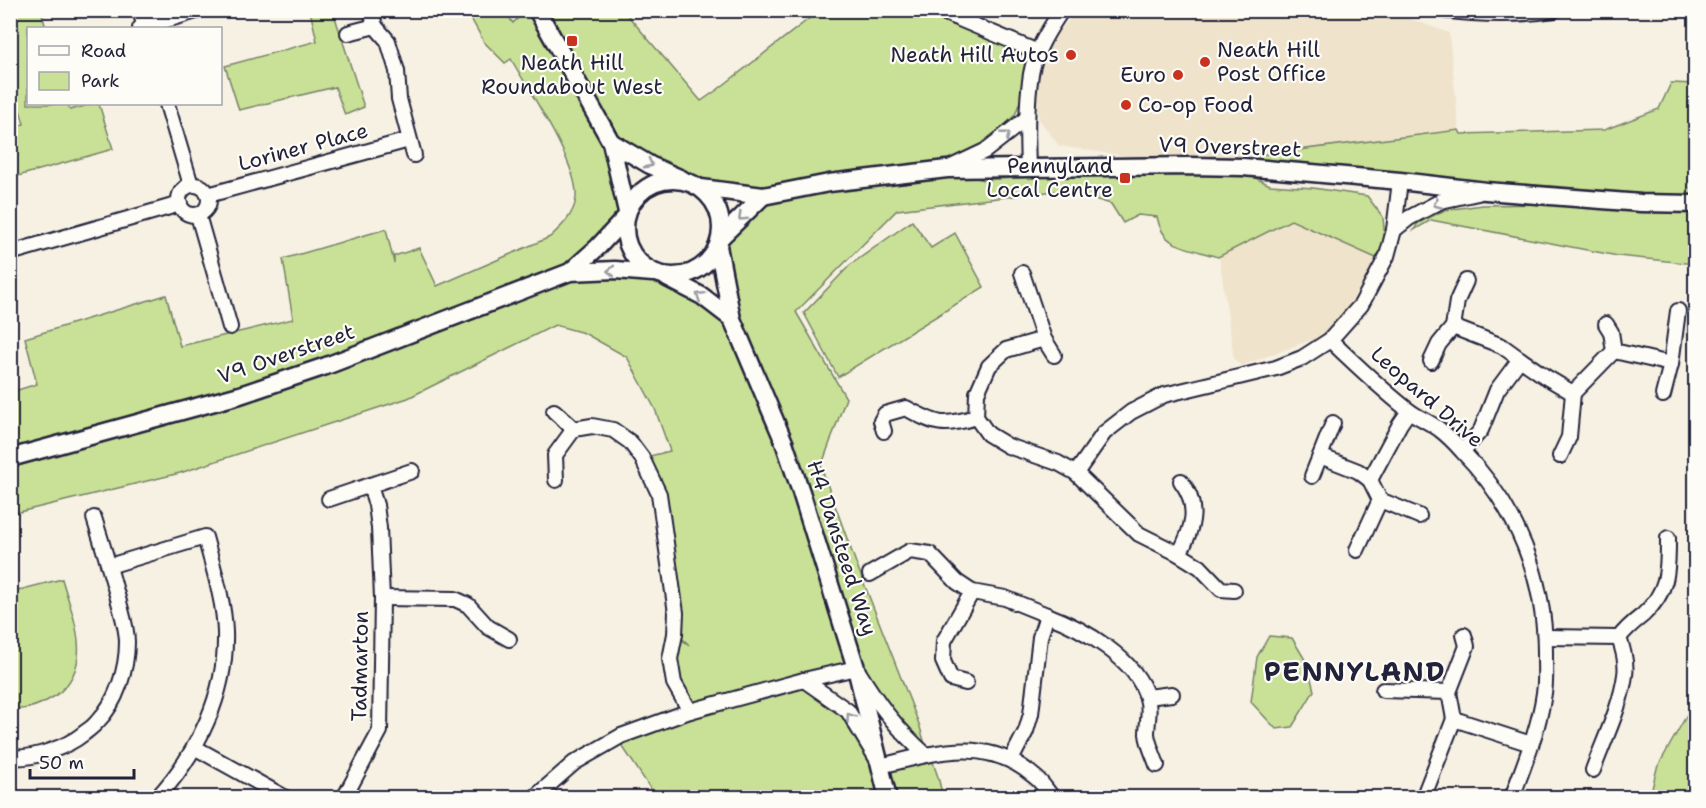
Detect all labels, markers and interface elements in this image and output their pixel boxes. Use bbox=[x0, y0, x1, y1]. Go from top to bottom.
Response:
legend bbox=[27, 27, 222, 105]
marker: Neath Hill Roundabout West bbox=[565, 34, 579, 48]
place label: Neath Hill Post Office bbox=[1217, 36, 1326, 88]
text: Road bbox=[81, 39, 126, 63]
place label: Neath Hill Autos bbox=[890, 41, 1059, 69]
marker: Neath Hill Autos bbox=[1064, 48, 1078, 62]
place label: Neath Hill Roundabout West bbox=[481, 49, 663, 101]
marker: Neath Hill Post Office bbox=[1198, 55, 1212, 69]
place label: Euro bbox=[1120, 61, 1166, 89]
marker: Euro bbox=[1171, 68, 1185, 82]
text: Park bbox=[81, 69, 120, 93]
place label: Co-op Food bbox=[1138, 91, 1253, 119]
marker: Co-op Food bbox=[1119, 98, 1133, 112]
street label: Loriner Place bbox=[235, 116, 371, 178]
one-way arrow bbox=[999, 131, 1010, 142]
street label: V9 Overstreet bbox=[1158, 131, 1302, 163]
place label: Pennyland Local Centre bbox=[986, 152, 1113, 204]
one-way arrow bbox=[643, 156, 654, 168]
marker: Pennyland Local Centre bbox=[1118, 171, 1132, 185]
one-way arrow bbox=[1433, 197, 1444, 209]
one-way arrow bbox=[739, 210, 749, 221]
one-way arrow bbox=[607, 265, 616, 277]
one-way arrow bbox=[696, 291, 706, 303]
street label: V9 Overstreet bbox=[214, 317, 358, 391]
street label: Leopard Drive bbox=[1365, 340, 1489, 454]
street label: H4 Dansteed Way bbox=[800, 457, 884, 639]
street label: Tadmarton bbox=[345, 610, 375, 722]
district label: PENNYLAND bbox=[1264, 653, 1446, 690]
one-way arrow bbox=[846, 713, 857, 724]
scale bar bbox=[30, 742, 134, 780]
text: 50 m bbox=[39, 751, 84, 775]

